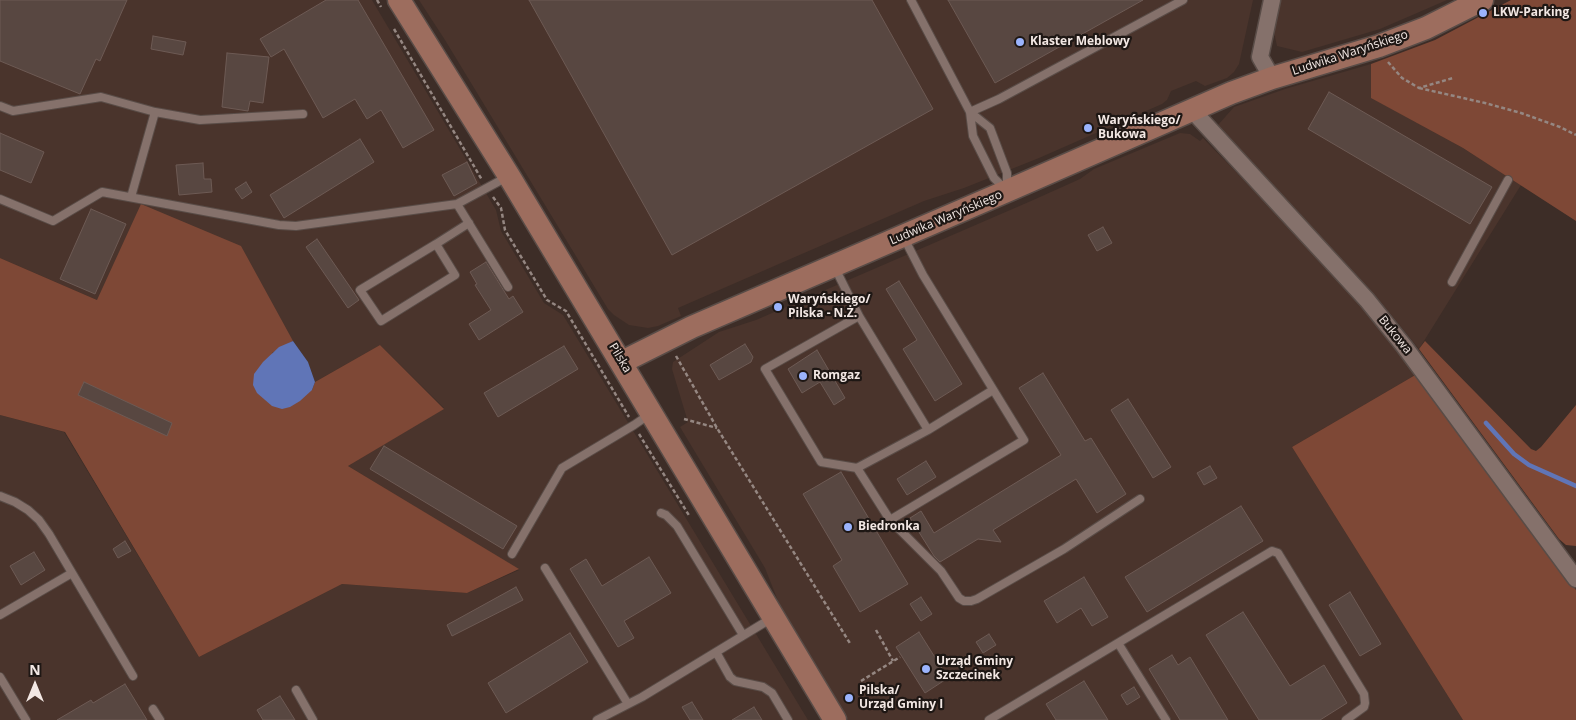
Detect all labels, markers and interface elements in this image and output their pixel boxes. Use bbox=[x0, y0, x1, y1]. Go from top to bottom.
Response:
place label: LKW-Parking bbox=[1493, 6, 1569, 20]
marker: LKW-Parking bbox=[1477, 7, 1489, 19]
street label: Ludwika Waryńskiego bbox=[1290, 27, 1410, 79]
place label: Klaster Meblowy bbox=[1030, 35, 1130, 49]
marker: Klaster Meblowy bbox=[1014, 36, 1026, 48]
place label: Waryńskiego/ Bukowa bbox=[1098, 114, 1180, 142]
marker: Waryńskiego/ Bukowa bbox=[1082, 122, 1094, 134]
street label: Ludwika Waryńskiego bbox=[888, 188, 1004, 248]
place label: Waryńskiego/ Pilska - N.Ż. bbox=[788, 293, 870, 321]
marker: Waryńskiego/ Pilska - N.Ż. bbox=[772, 301, 784, 313]
street label: Bukowa bbox=[1375, 313, 1415, 357]
street label: Pilska bbox=[606, 341, 634, 375]
place label: Romgaz bbox=[813, 369, 860, 383]
marker: Romgaz bbox=[797, 370, 809, 382]
place label: Biedronka bbox=[858, 520, 920, 534]
marker: Biedronka bbox=[842, 521, 854, 533]
place label: Urząd Gminy Szczecinek bbox=[936, 655, 1013, 683]
north arrow bbox=[10, 660, 60, 710]
text: N bbox=[29, 660, 41, 679]
marker: Urząd Gminy Szczecinek bbox=[920, 663, 932, 675]
place label: Pilska/ Urząd Gminy I bbox=[859, 684, 943, 712]
marker: Pilska/ Urząd Gminy I bbox=[843, 692, 855, 704]

